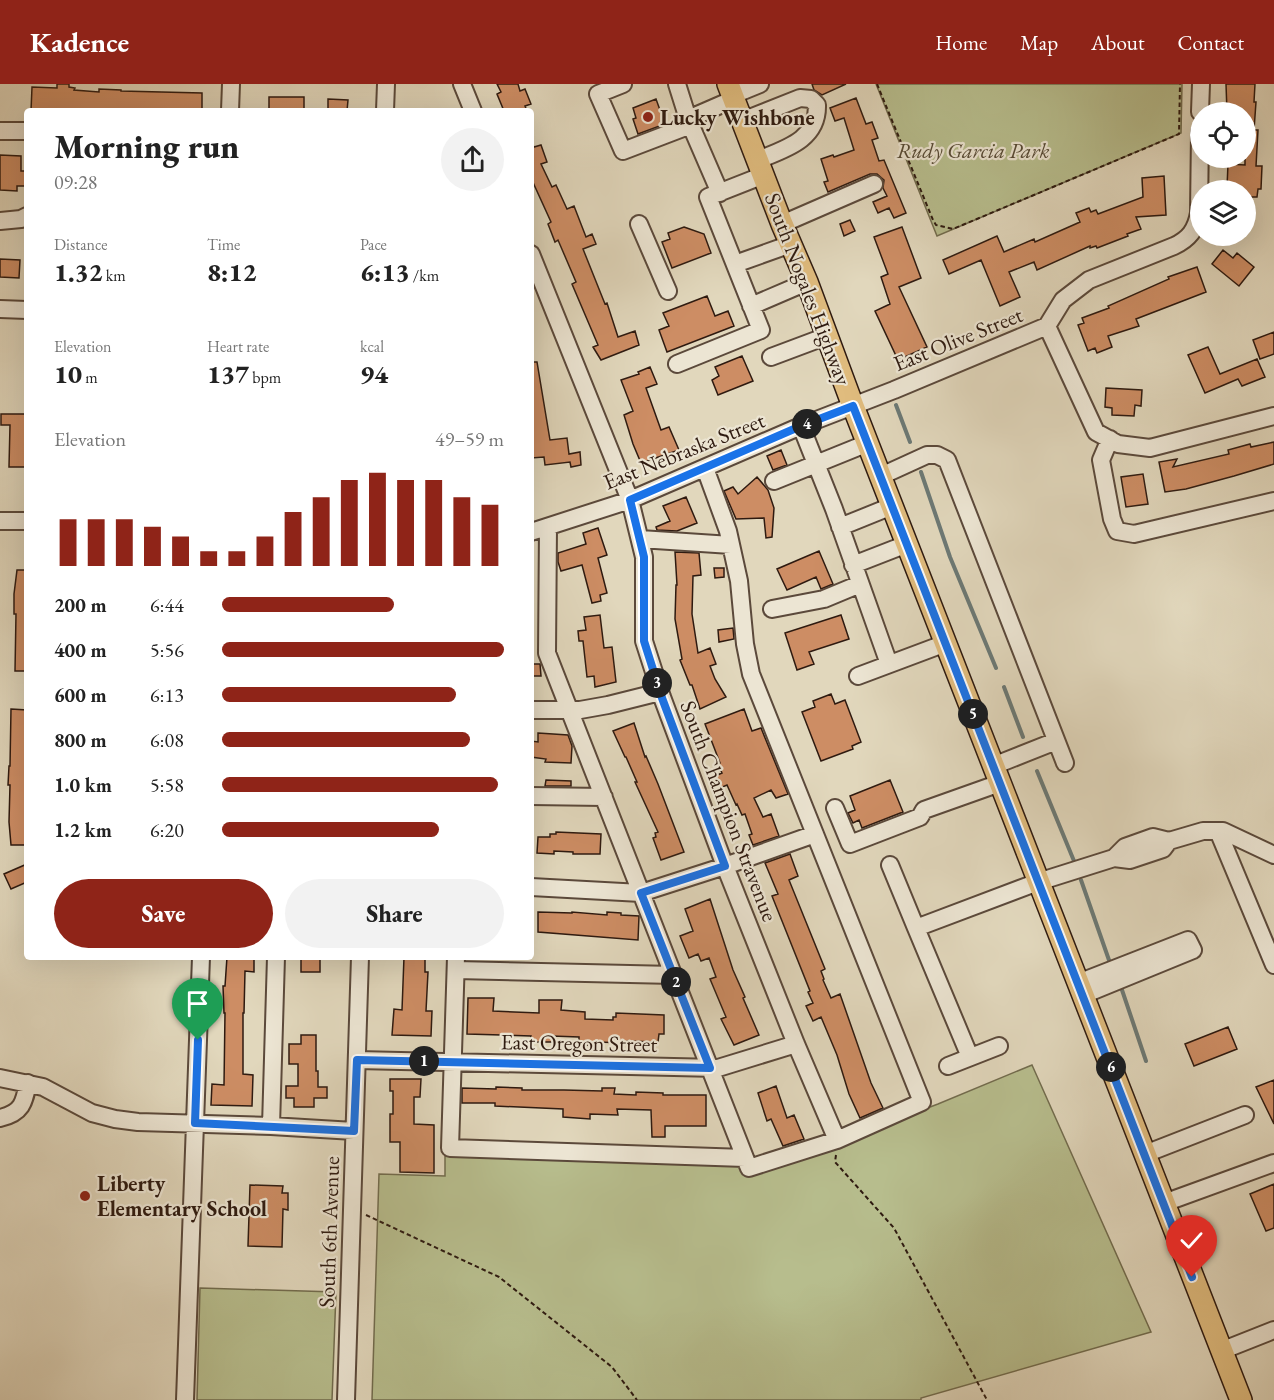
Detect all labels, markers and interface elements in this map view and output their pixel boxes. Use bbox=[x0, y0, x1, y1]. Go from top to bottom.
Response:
text: Kadence bbox=[30, 24, 129, 60]
text: Home bbox=[935, 29, 987, 56]
text: Map bbox=[1020, 29, 1058, 56]
text: About bbox=[1091, 29, 1144, 56]
text: Contact bbox=[1177, 29, 1244, 56]
map controls bbox=[1190, 102, 1256, 246]
button: locate bbox=[1190, 102, 1256, 168]
place label: Lucky Wishbone bbox=[660, 103, 815, 132]
marker: Lucky Wishbone bbox=[641, 110, 655, 124]
text: Morning run bbox=[54, 125, 239, 168]
button: share bbox=[441, 128, 504, 191]
park label: Rudy Garcia Park bbox=[896, 136, 1050, 165]
text: 09:28 bbox=[54, 169, 97, 195]
button: layers bbox=[1190, 180, 1256, 246]
street label: South Nogales Highway bbox=[758, 189, 858, 390]
text: Distance bbox=[54, 234, 107, 255]
text: Time bbox=[207, 234, 240, 255]
text: Pace bbox=[360, 234, 387, 255]
text: 1.32 bbox=[54, 255, 103, 289]
text: 8:12 bbox=[207, 255, 257, 289]
text: 6:13 bbox=[360, 255, 410, 289]
text: km bbox=[103, 265, 126, 286]
text: /km bbox=[410, 265, 439, 286]
street label: East Olive Street bbox=[889, 300, 1027, 378]
text: Elevation bbox=[54, 336, 112, 357]
text: Heart rate bbox=[207, 336, 269, 357]
text: kcal bbox=[360, 336, 384, 357]
text: 10 bbox=[54, 357, 82, 391]
text: 137 bbox=[207, 357, 249, 391]
text: 94 bbox=[360, 357, 388, 391]
text: m bbox=[82, 367, 98, 388]
text: bpm bbox=[249, 367, 281, 388]
street label: East Nebraska Street bbox=[599, 405, 769, 497]
pin: 4 bbox=[792, 409, 822, 439]
text: 4 bbox=[803, 413, 811, 434]
text: Elevation bbox=[54, 426, 126, 452]
text: 49–59 m bbox=[435, 426, 504, 452]
text: 200 m bbox=[54, 592, 107, 618]
text: 6:44 bbox=[150, 592, 184, 618]
text: 400 m bbox=[54, 637, 107, 663]
text: 5:56 bbox=[150, 637, 184, 663]
pin: 3 bbox=[642, 668, 672, 698]
text: 3 bbox=[653, 672, 661, 693]
text: 600 m bbox=[54, 682, 107, 708]
text: 6:13 bbox=[150, 682, 184, 708]
street label: South Champion Stravenue bbox=[673, 696, 785, 926]
pin: 5 bbox=[958, 699, 988, 729]
text: 5 bbox=[969, 703, 977, 724]
text: 800 m bbox=[54, 727, 107, 753]
text: 6:08 bbox=[150, 727, 184, 753]
text: 1.0 km bbox=[54, 772, 112, 798]
text: 5:58 bbox=[150, 772, 184, 798]
text: 1.2 km bbox=[54, 817, 112, 843]
text: 6:20 bbox=[150, 817, 184, 843]
button: Save bbox=[54, 879, 273, 948]
button: Share bbox=[285, 879, 504, 948]
pin: 2 bbox=[661, 967, 691, 997]
text: 2 bbox=[672, 971, 680, 992]
pin bbox=[172, 978, 223, 1040]
icon: arrive bbox=[181, 987, 214, 1020]
street label: East Oregon Street bbox=[500, 1027, 658, 1059]
pin: 1 bbox=[409, 1046, 439, 1076]
text: 1 bbox=[420, 1050, 428, 1071]
pin: 6 bbox=[1096, 1052, 1126, 1082]
text: 6 bbox=[1107, 1056, 1115, 1077]
street label: South 6th Avenue bbox=[312, 1155, 346, 1308]
place label: Liberty Elementary School bbox=[97, 1169, 267, 1223]
marker: Liberty Elementary School bbox=[78, 1189, 92, 1203]
pin bbox=[1166, 1215, 1217, 1277]
icon: check bbox=[1175, 1224, 1208, 1257]

